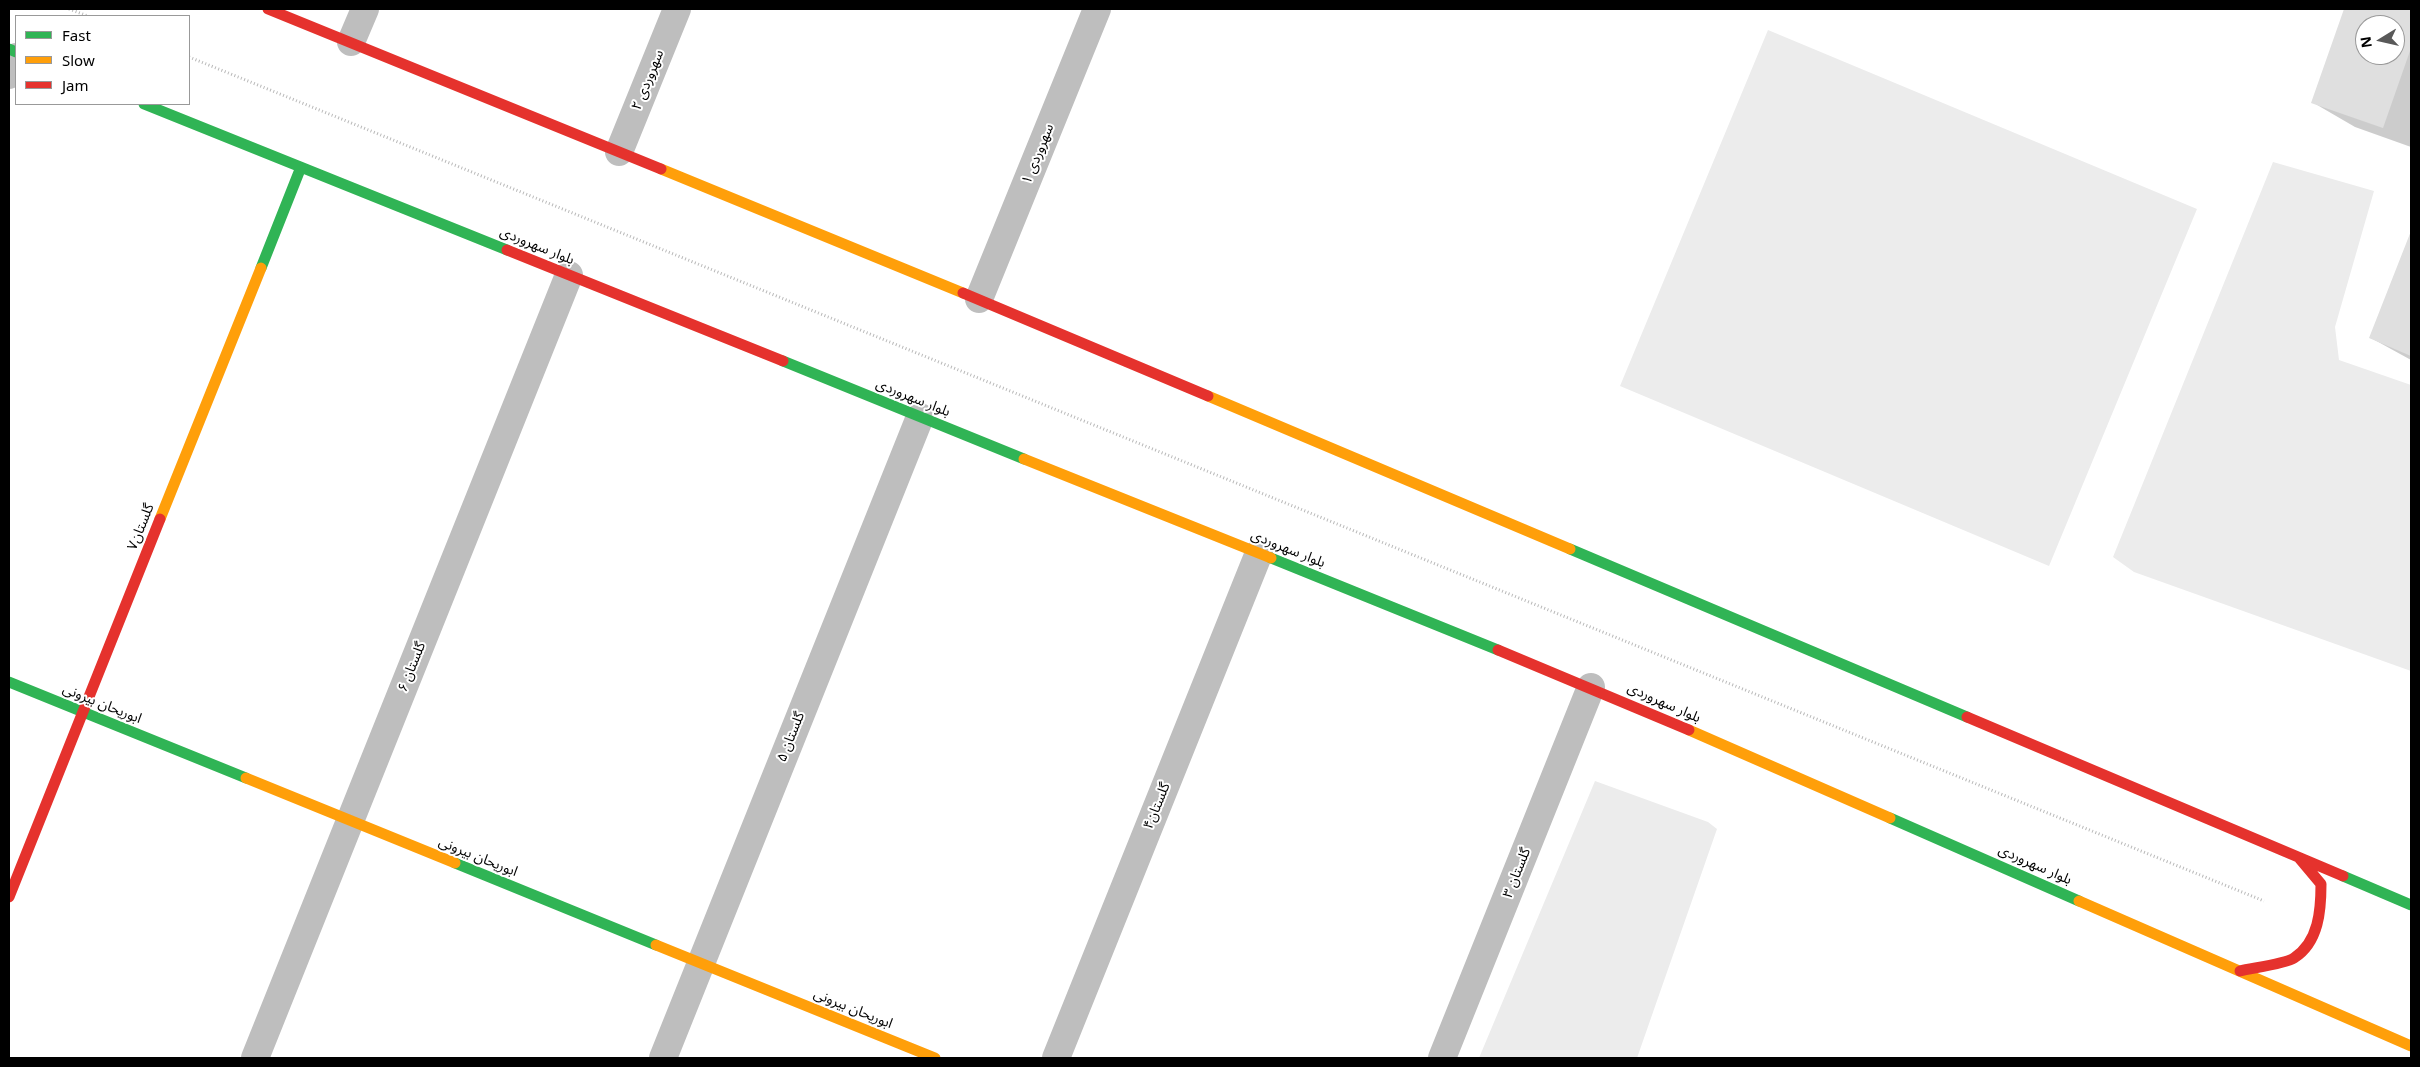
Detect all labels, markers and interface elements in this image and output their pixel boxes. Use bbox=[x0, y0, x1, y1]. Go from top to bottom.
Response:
legend bbox=[15, 15, 190, 105]
north arrow bbox=[2355, 15, 2405, 65]
text: Fast bbox=[62, 25, 91, 45]
text: N bbox=[2355, 35, 2376, 49]
street label: سهروردی ۲ bbox=[628, 47, 668, 113]
text: Slow bbox=[62, 50, 95, 70]
text: Jam bbox=[62, 75, 89, 95]
street label: سهروردی ۱ bbox=[1018, 121, 1058, 187]
street label: بلوار سهروردی bbox=[497, 223, 577, 269]
street label: بلوار سهروردی bbox=[873, 375, 953, 421]
street label: گلستان۷ bbox=[124, 501, 158, 553]
street label: بلوار سهروردی bbox=[1248, 526, 1328, 572]
street label: گلستان ۶ bbox=[394, 640, 430, 694]
street label: بلوار سهروردی bbox=[1625, 679, 1703, 727]
street label: ابوریحان بیرونی bbox=[60, 681, 144, 727]
street label: گلستان ۵ bbox=[773, 710, 809, 764]
street label: گلستان۴ bbox=[1140, 780, 1174, 832]
street label: ابوریحان بیرونی bbox=[436, 834, 520, 880]
street label: بلوار سهروردی bbox=[1996, 841, 2074, 889]
street label: گلستان ۳ bbox=[1499, 846, 1535, 900]
street label: ابوریحان بیرونی bbox=[811, 986, 895, 1032]

